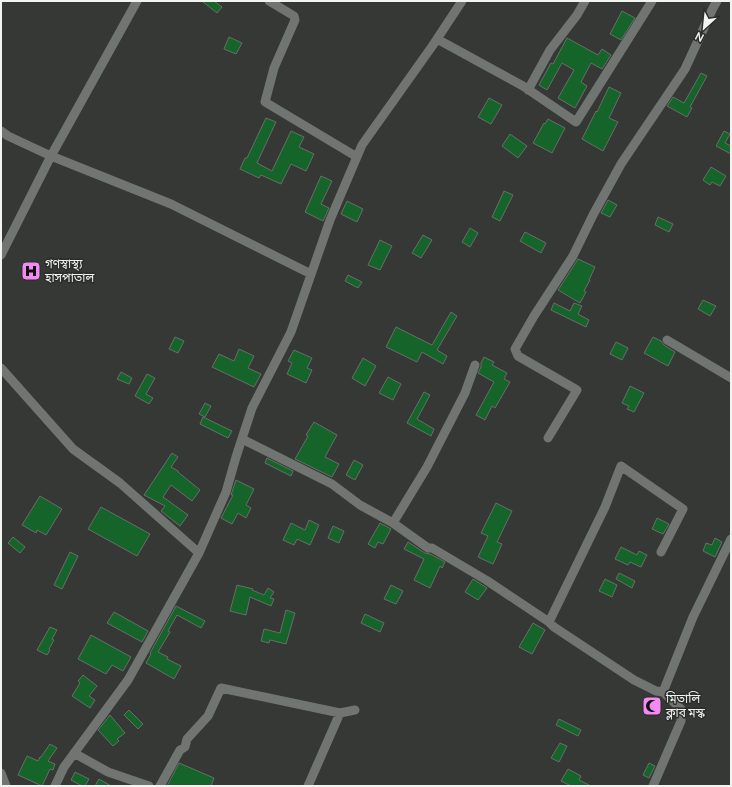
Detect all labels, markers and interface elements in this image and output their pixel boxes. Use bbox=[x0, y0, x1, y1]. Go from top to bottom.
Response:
north arrow bbox=[684, 8, 724, 48]
text: N bbox=[692, 29, 706, 46]
place label: গণস্বাস্থ্য হাসপাতাল bbox=[44, 255, 95, 286]
hospital icon: গণস্বাস্থ্য হাসপাতাল bbox=[20, 260, 42, 282]
place label: মিতালি ক্লাব মস্ক bbox=[665, 690, 706, 721]
mosque icon: মিতালি ক্লাব মস্ক bbox=[641, 695, 663, 717]

